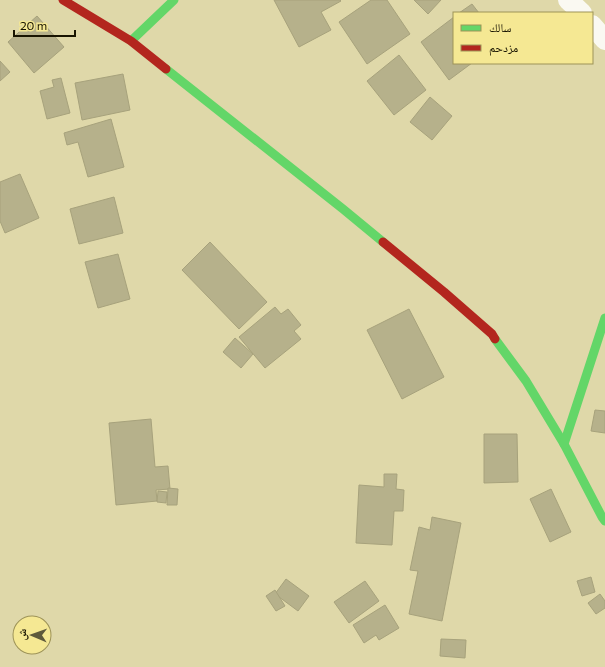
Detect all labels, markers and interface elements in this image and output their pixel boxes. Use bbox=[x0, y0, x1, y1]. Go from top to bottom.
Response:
scale bar bbox=[14, 12, 75, 38]
legend bbox=[453, 12, 593, 64]
text: 20 m bbox=[20, 18, 47, 32]
text: سالك bbox=[489, 20, 511, 34]
text: مزدحم bbox=[489, 40, 518, 56]
north arrow bbox=[12, 615, 52, 655]
text: ش bbox=[15, 628, 30, 641]

